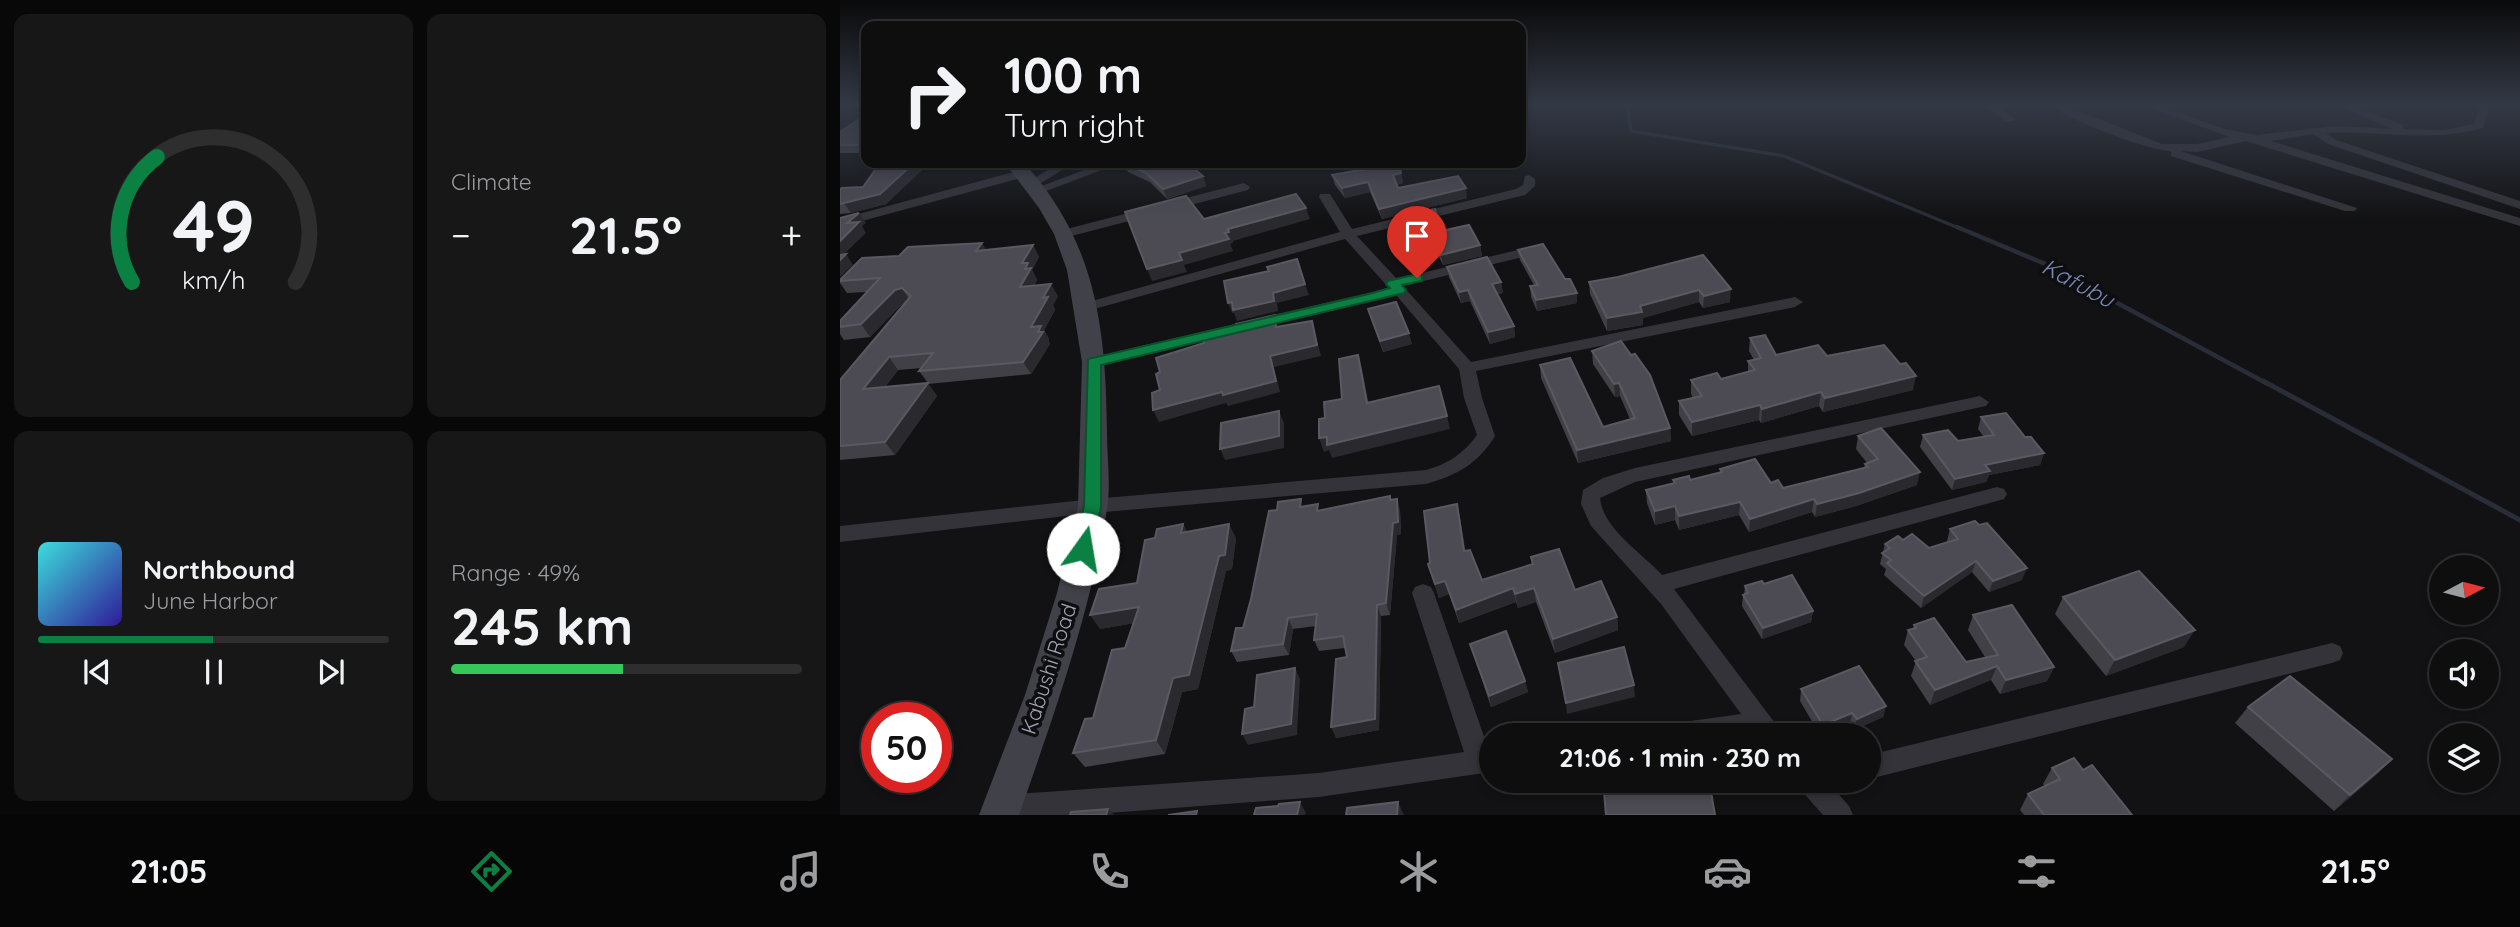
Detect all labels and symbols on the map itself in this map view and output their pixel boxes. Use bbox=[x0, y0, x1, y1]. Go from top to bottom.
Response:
pin bbox=[1387, 206, 1447, 278]
water label: Kafubu bbox=[2037, 251, 2121, 315]
position arrow bbox=[1046, 512, 1120, 586]
north arrow bbox=[2429, 555, 2499, 625]
street label: Kabushi Road bbox=[1015, 600, 1081, 737]
speed limit sign: 50 bbox=[861, 702, 952, 793]

